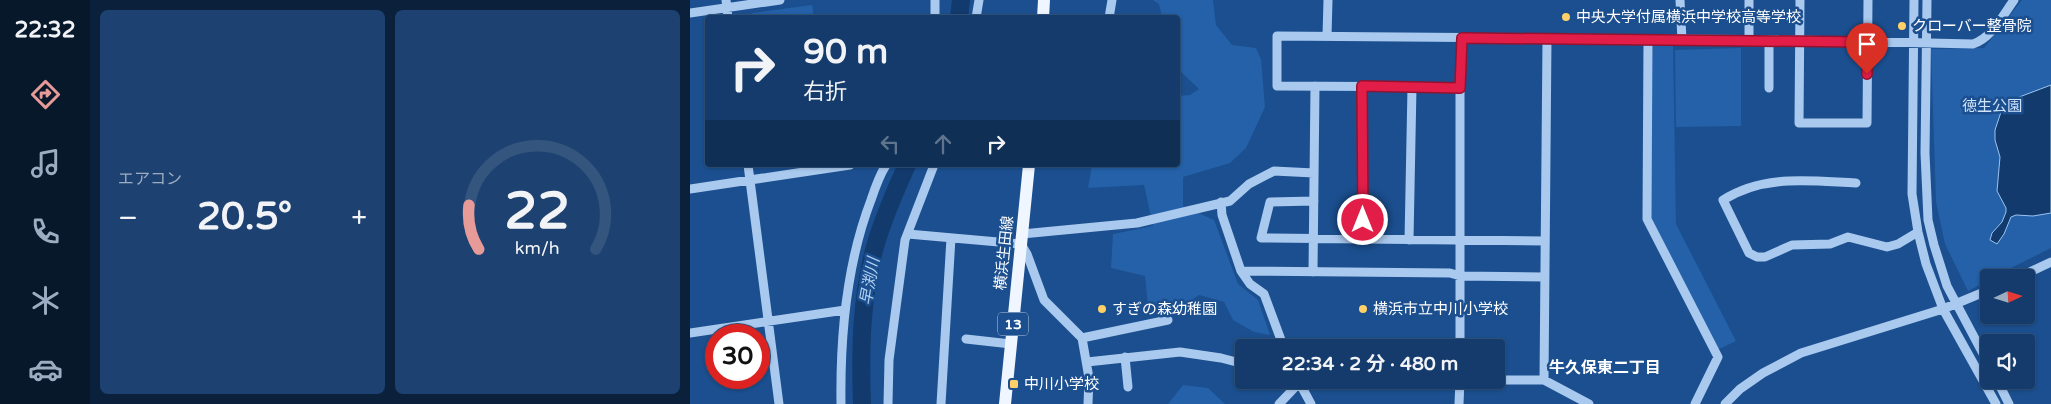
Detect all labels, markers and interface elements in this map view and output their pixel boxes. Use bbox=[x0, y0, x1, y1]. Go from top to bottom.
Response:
place label: 中央大学付属横浜中学校高等学校 bbox=[1576, 8, 1801, 26]
marker: 中央大学付属横浜中学校高等学校 bbox=[1560, 11, 1572, 23]
text: 22:32 bbox=[15, 17, 75, 43]
place label: クローバー整骨院 bbox=[1912, 17, 2032, 35]
marker: クローバー整骨院 bbox=[1896, 20, 1908, 32]
pin bbox=[1846, 23, 1888, 74]
icon: arrive bbox=[1853, 30, 1881, 58]
text: 90 m bbox=[803, 31, 888, 73]
icon: right bbox=[720, 35, 785, 100]
icon: directions bbox=[28, 77, 63, 112]
text: 右折 bbox=[803, 79, 847, 105]
park label: 徳生公園 bbox=[1962, 97, 2022, 115]
icon: left bbox=[876, 130, 904, 158]
icon: ahead bbox=[929, 130, 957, 158]
icon: right bbox=[982, 130, 1010, 158]
icon: music bbox=[28, 146, 63, 181]
text: エアコン bbox=[118, 169, 182, 189]
text: 22 bbox=[505, 180, 570, 243]
position arrow bbox=[1336, 193, 1388, 245]
text: 20.5° bbox=[197, 194, 292, 240]
text: − bbox=[118, 201, 138, 235]
text: + bbox=[351, 201, 367, 235]
icon: phone bbox=[28, 214, 63, 249]
street label: 横浜生田線 bbox=[991, 215, 1017, 291]
text: km/h bbox=[515, 238, 560, 259]
water label: 早渕川 bbox=[856, 254, 884, 307]
north arrow bbox=[1980, 269, 2035, 324]
map controls bbox=[1980, 269, 2035, 389]
icon: climate bbox=[28, 283, 63, 318]
place label: すぎの森幼稚園 bbox=[1112, 300, 1217, 318]
place label: 横浜市立中川小学校 bbox=[1373, 300, 1508, 318]
marker: すぎの森幼稚園 bbox=[1096, 303, 1108, 315]
marker: 横浜市立中川小学校 bbox=[1357, 303, 1369, 315]
road number: 13 bbox=[998, 312, 1028, 336]
speed limit sign: 30 bbox=[705, 324, 770, 389]
button: sound bbox=[1980, 334, 2035, 389]
icon: car bbox=[28, 352, 63, 387]
text: 22:34 · 2 分 · 480 m bbox=[1282, 353, 1458, 375]
district label: 牛久保東二丁目 bbox=[1549, 358, 1661, 378]
place label: 中川小学校 bbox=[1024, 375, 1099, 393]
marker: 中川小学校 bbox=[1008, 378, 1020, 390]

